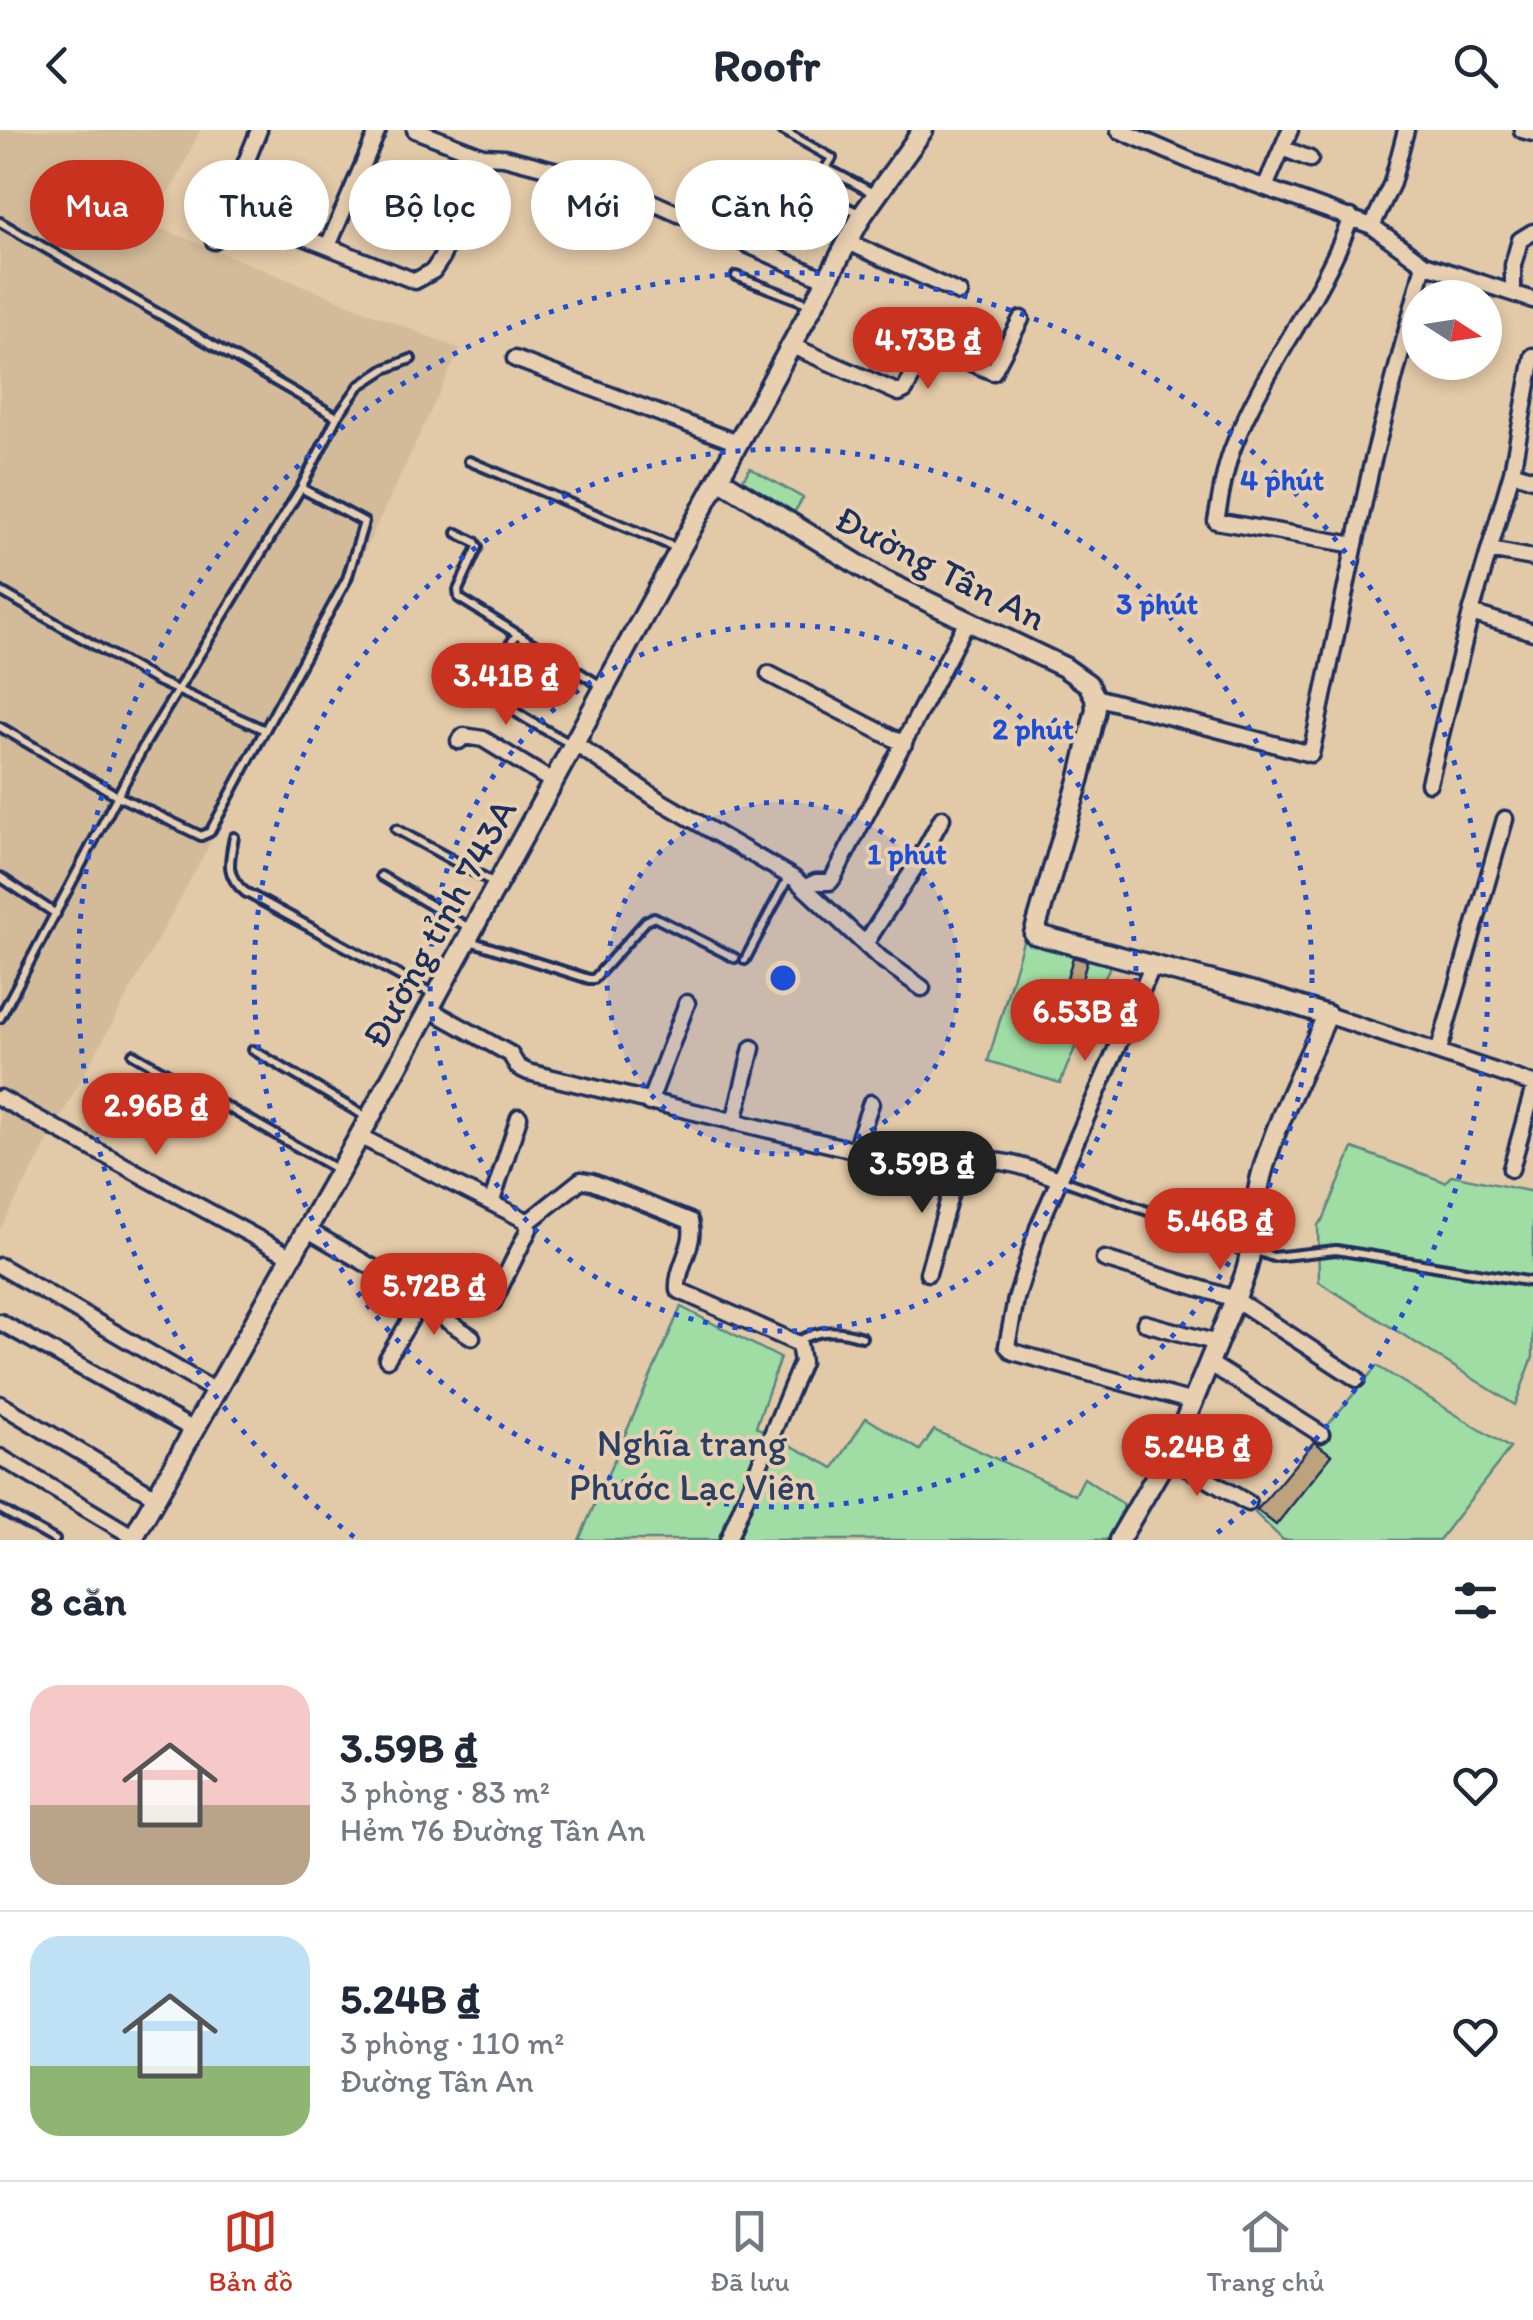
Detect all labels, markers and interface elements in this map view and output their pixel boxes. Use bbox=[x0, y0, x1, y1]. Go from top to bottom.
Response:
icon: back bbox=[30, 38, 85, 93]
text: Roofr bbox=[713, 38, 820, 92]
icon: search bbox=[1448, 38, 1503, 93]
chip: Mua bbox=[30, 160, 164, 250]
chip: Thuê bbox=[184, 160, 329, 250]
chip: Bộ lọc bbox=[349, 160, 511, 250]
chip: Mới bbox=[531, 160, 655, 250]
chip: Căn hộ bbox=[675, 160, 849, 250]
north arrow bbox=[1402, 280, 1502, 380]
map controls bbox=[1402, 280, 1502, 380]
pin: 4.73B ₫ bbox=[836, 307, 1020, 392]
text: 4.73B ₫ bbox=[875, 320, 981, 358]
text: 4 phút bbox=[1240, 461, 1324, 498]
street label: Đường Tân An bbox=[828, 495, 1054, 641]
text: 3 phút bbox=[1116, 585, 1198, 622]
pin: 3.41B ₫ bbox=[414, 643, 598, 728]
text: 3.41B ₫ bbox=[453, 656, 559, 694]
text: 2 phút bbox=[992, 710, 1074, 747]
street label: Đường tỉnh 743A bbox=[352, 791, 526, 1055]
text: 1 phút bbox=[867, 835, 947, 872]
centre of rings bbox=[765, 960, 801, 996]
pin: 6.53B ₫ bbox=[993, 979, 1177, 1064]
text: 6.53B ₫ bbox=[1032, 992, 1138, 1030]
pin: 2.96B ₫ bbox=[64, 1073, 248, 1158]
text: 2.96B ₫ bbox=[104, 1086, 208, 1124]
pin: 3.59B ₫ bbox=[830, 1131, 1014, 1216]
text: 3.59B ₫ bbox=[870, 1144, 974, 1182]
pin: 5.46B ₫ bbox=[1128, 1188, 1312, 1273]
text: 5.46B ₫ bbox=[1167, 1201, 1273, 1239]
pin: 5.72B ₫ bbox=[342, 1253, 526, 1338]
text: 5.72B ₫ bbox=[382, 1266, 486, 1304]
pin: 5.24B ₫ bbox=[1105, 1414, 1289, 1499]
park label: Nghĩa trang Phước Lạc Viên bbox=[569, 1420, 815, 1510]
text: 5.24B ₫ bbox=[1144, 1427, 1250, 1465]
icon: filters bbox=[1448, 1573, 1503, 1628]
text: 8 căn bbox=[30, 1575, 126, 1626]
text: 3.59B ₫ bbox=[340, 1722, 478, 1773]
icon: home bbox=[110, 1725, 230, 1845]
icon: heart bbox=[1448, 1758, 1503, 1813]
text: 3 phòng · 83 m² bbox=[340, 1773, 550, 1811]
text: Hẻm 76 Đường Tân An bbox=[340, 1811, 645, 1849]
text: 5.24B ₫ bbox=[340, 1973, 480, 2024]
icon: home bbox=[110, 1976, 230, 2096]
icon: heart bbox=[1448, 2009, 1503, 2064]
text: 3 phòng · 110 m² bbox=[340, 2024, 564, 2062]
text: Đường Tân An bbox=[340, 2062, 534, 2100]
tab: Bản đồ bbox=[208, 2204, 293, 2298]
tab: Đã lưu bbox=[710, 2204, 790, 2298]
tab: Trang chủ bbox=[1207, 2204, 1325, 2298]

